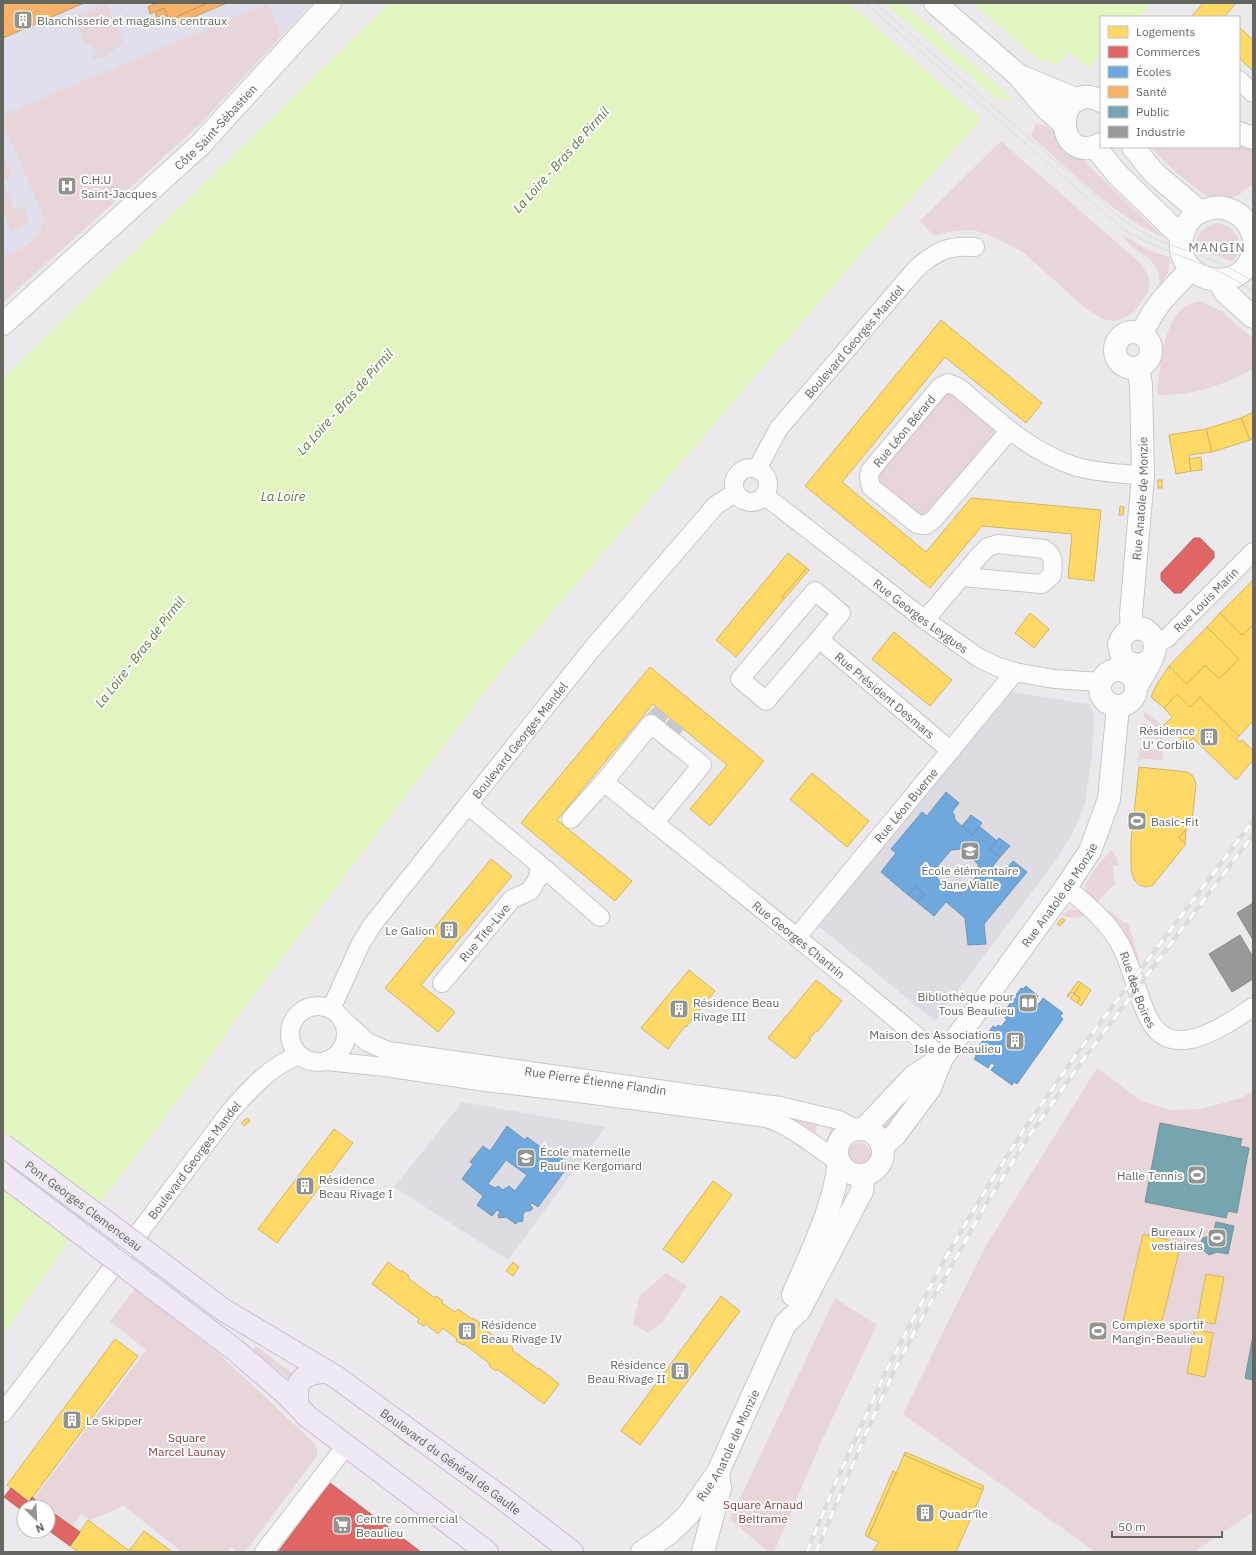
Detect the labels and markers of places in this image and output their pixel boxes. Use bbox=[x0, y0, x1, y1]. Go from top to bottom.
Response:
building icon: Blanchisserie et magasins centraux bbox=[12, 9, 34, 31]
place label: Blanchisserie et magasins centraux bbox=[37, 13, 227, 28]
place label: C.H.U Saint-Jacques bbox=[81, 172, 157, 201]
hospital icon: C.H.U Saint-Jacques bbox=[56, 175, 78, 197]
place label: Résidence U' Corbilo bbox=[1139, 723, 1195, 752]
building icon: Résidence U' Corbilo bbox=[1198, 726, 1220, 748]
sports icon: Basic-Fit bbox=[1126, 810, 1148, 832]
place label: Basic-Fit bbox=[1151, 814, 1199, 829]
school or university icon: École élémentaire Jane Vialle bbox=[959, 840, 981, 862]
place label: École élémentaire Jane Vialle bbox=[921, 863, 1019, 892]
building icon: Le Galion bbox=[438, 919, 460, 941]
place label: Le Galion bbox=[385, 923, 435, 938]
place label: Bibliothèque pour Tous Beaulieu bbox=[918, 989, 1015, 1018]
library icon: Bibliothèque pour Tous Beaulieu bbox=[1017, 992, 1039, 1014]
place label: Résidence Beau Rivage III bbox=[693, 995, 779, 1024]
building icon: Résidence Beau Rivage III bbox=[668, 998, 690, 1020]
place label: Maison des Associations Isle de Beaulieu bbox=[869, 1027, 1001, 1056]
building icon: Maison des Associations Isle de Beaulieu bbox=[1004, 1030, 1026, 1052]
place label: École maternelle Pauline Kergomard bbox=[540, 1144, 642, 1173]
school or university icon: École maternelle Pauline Kergomard bbox=[515, 1147, 537, 1169]
sports icon: Halle Tennis bbox=[1186, 1164, 1208, 1186]
place label: Halle Tennis bbox=[1117, 1168, 1183, 1183]
place label: Résidence Beau Rivage I bbox=[319, 1172, 393, 1201]
building icon: Résidence Beau Rivage I bbox=[294, 1175, 316, 1197]
place label: Bureaux / vestiaires bbox=[1151, 1224, 1203, 1253]
sports icon: Bureaux / vestiaires bbox=[1206, 1227, 1228, 1249]
place label: Résidence Beau Rivage IV bbox=[481, 1317, 563, 1346]
place label: Complexe sportif Mangin-Beaulieu bbox=[1112, 1317, 1204, 1346]
building icon: Résidence Beau Rivage IV bbox=[456, 1320, 478, 1342]
sports icon: Complexe sportif Mangin-Beaulieu bbox=[1087, 1320, 1109, 1342]
place label: Résidence Beau Rivage II bbox=[587, 1357, 666, 1386]
building icon: Résidence Beau Rivage II bbox=[669, 1360, 691, 1382]
building icon: Le Skipper bbox=[61, 1409, 83, 1431]
place label: Le Skipper bbox=[86, 1413, 143, 1428]
building icon: Quadr'île bbox=[914, 1502, 936, 1524]
place label: Quadr'île bbox=[939, 1506, 989, 1521]
place label: Centre commercial Beaulieu bbox=[356, 1511, 458, 1540]
supermarket icon: Centre commercial Beaulieu bbox=[331, 1514, 353, 1536]

